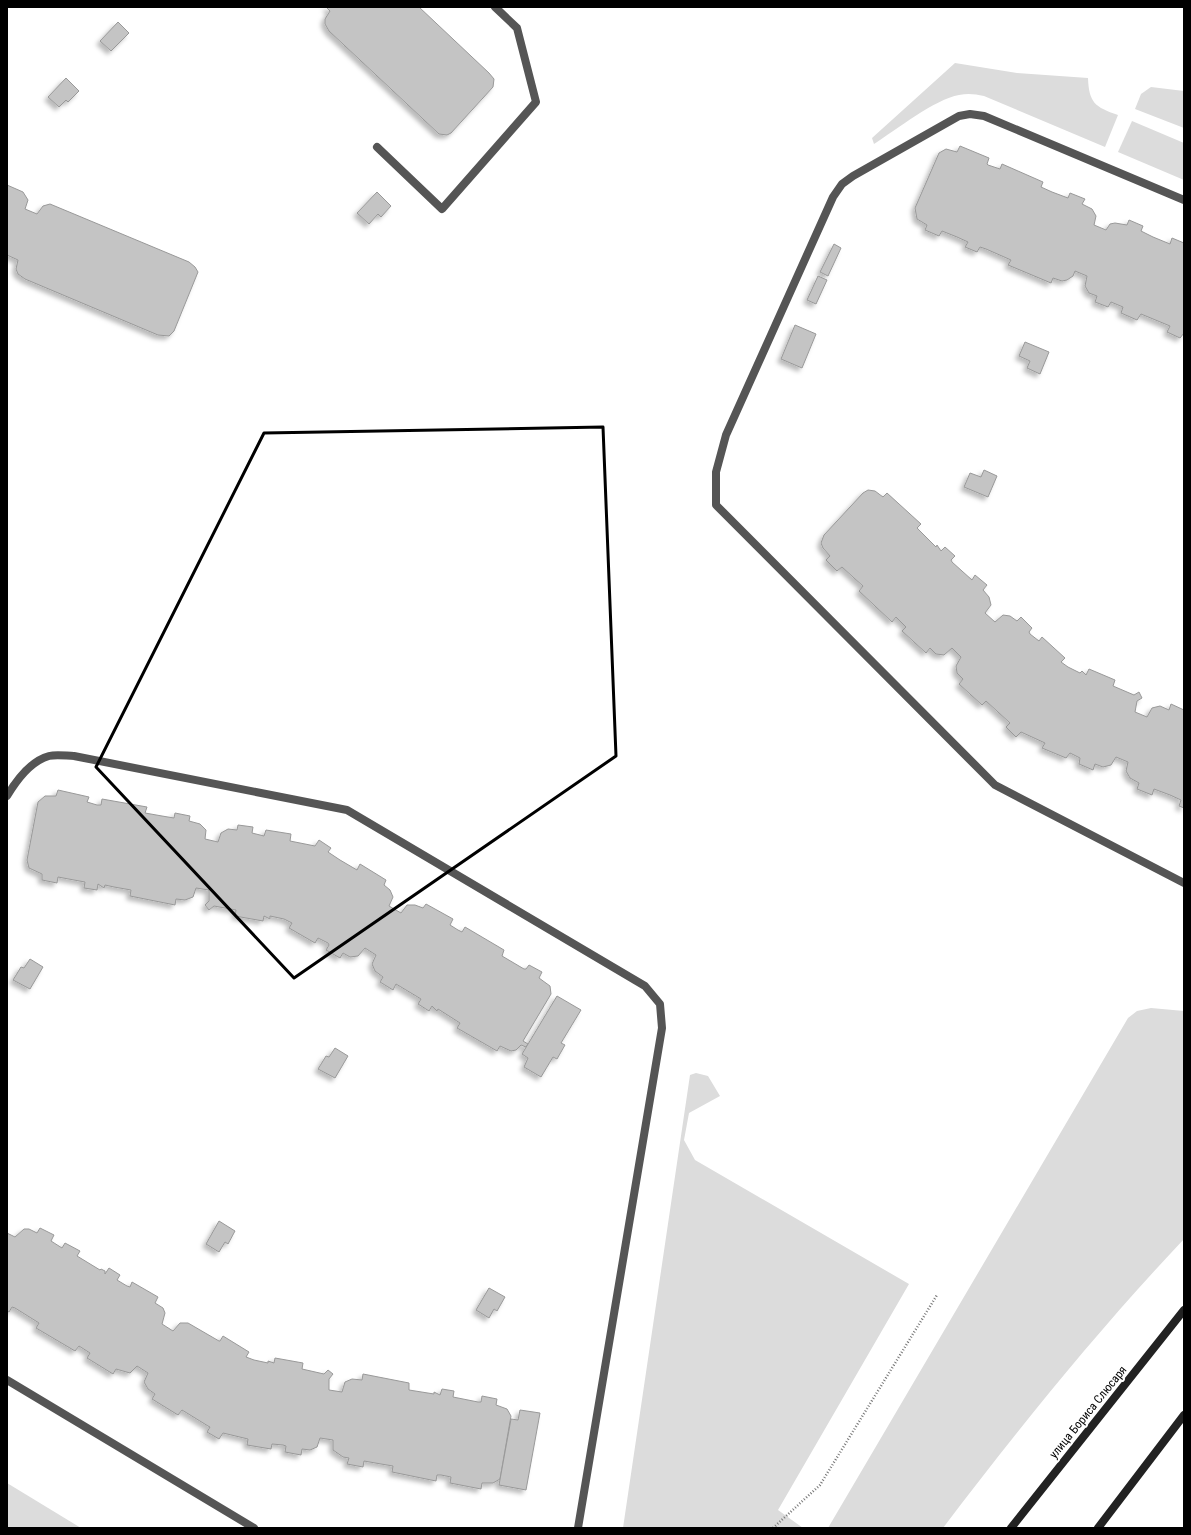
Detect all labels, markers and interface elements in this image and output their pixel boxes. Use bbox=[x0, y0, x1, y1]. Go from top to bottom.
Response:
street label: улица Бориса Слюсаря bbox=[1046, 1363, 1130, 1461]

